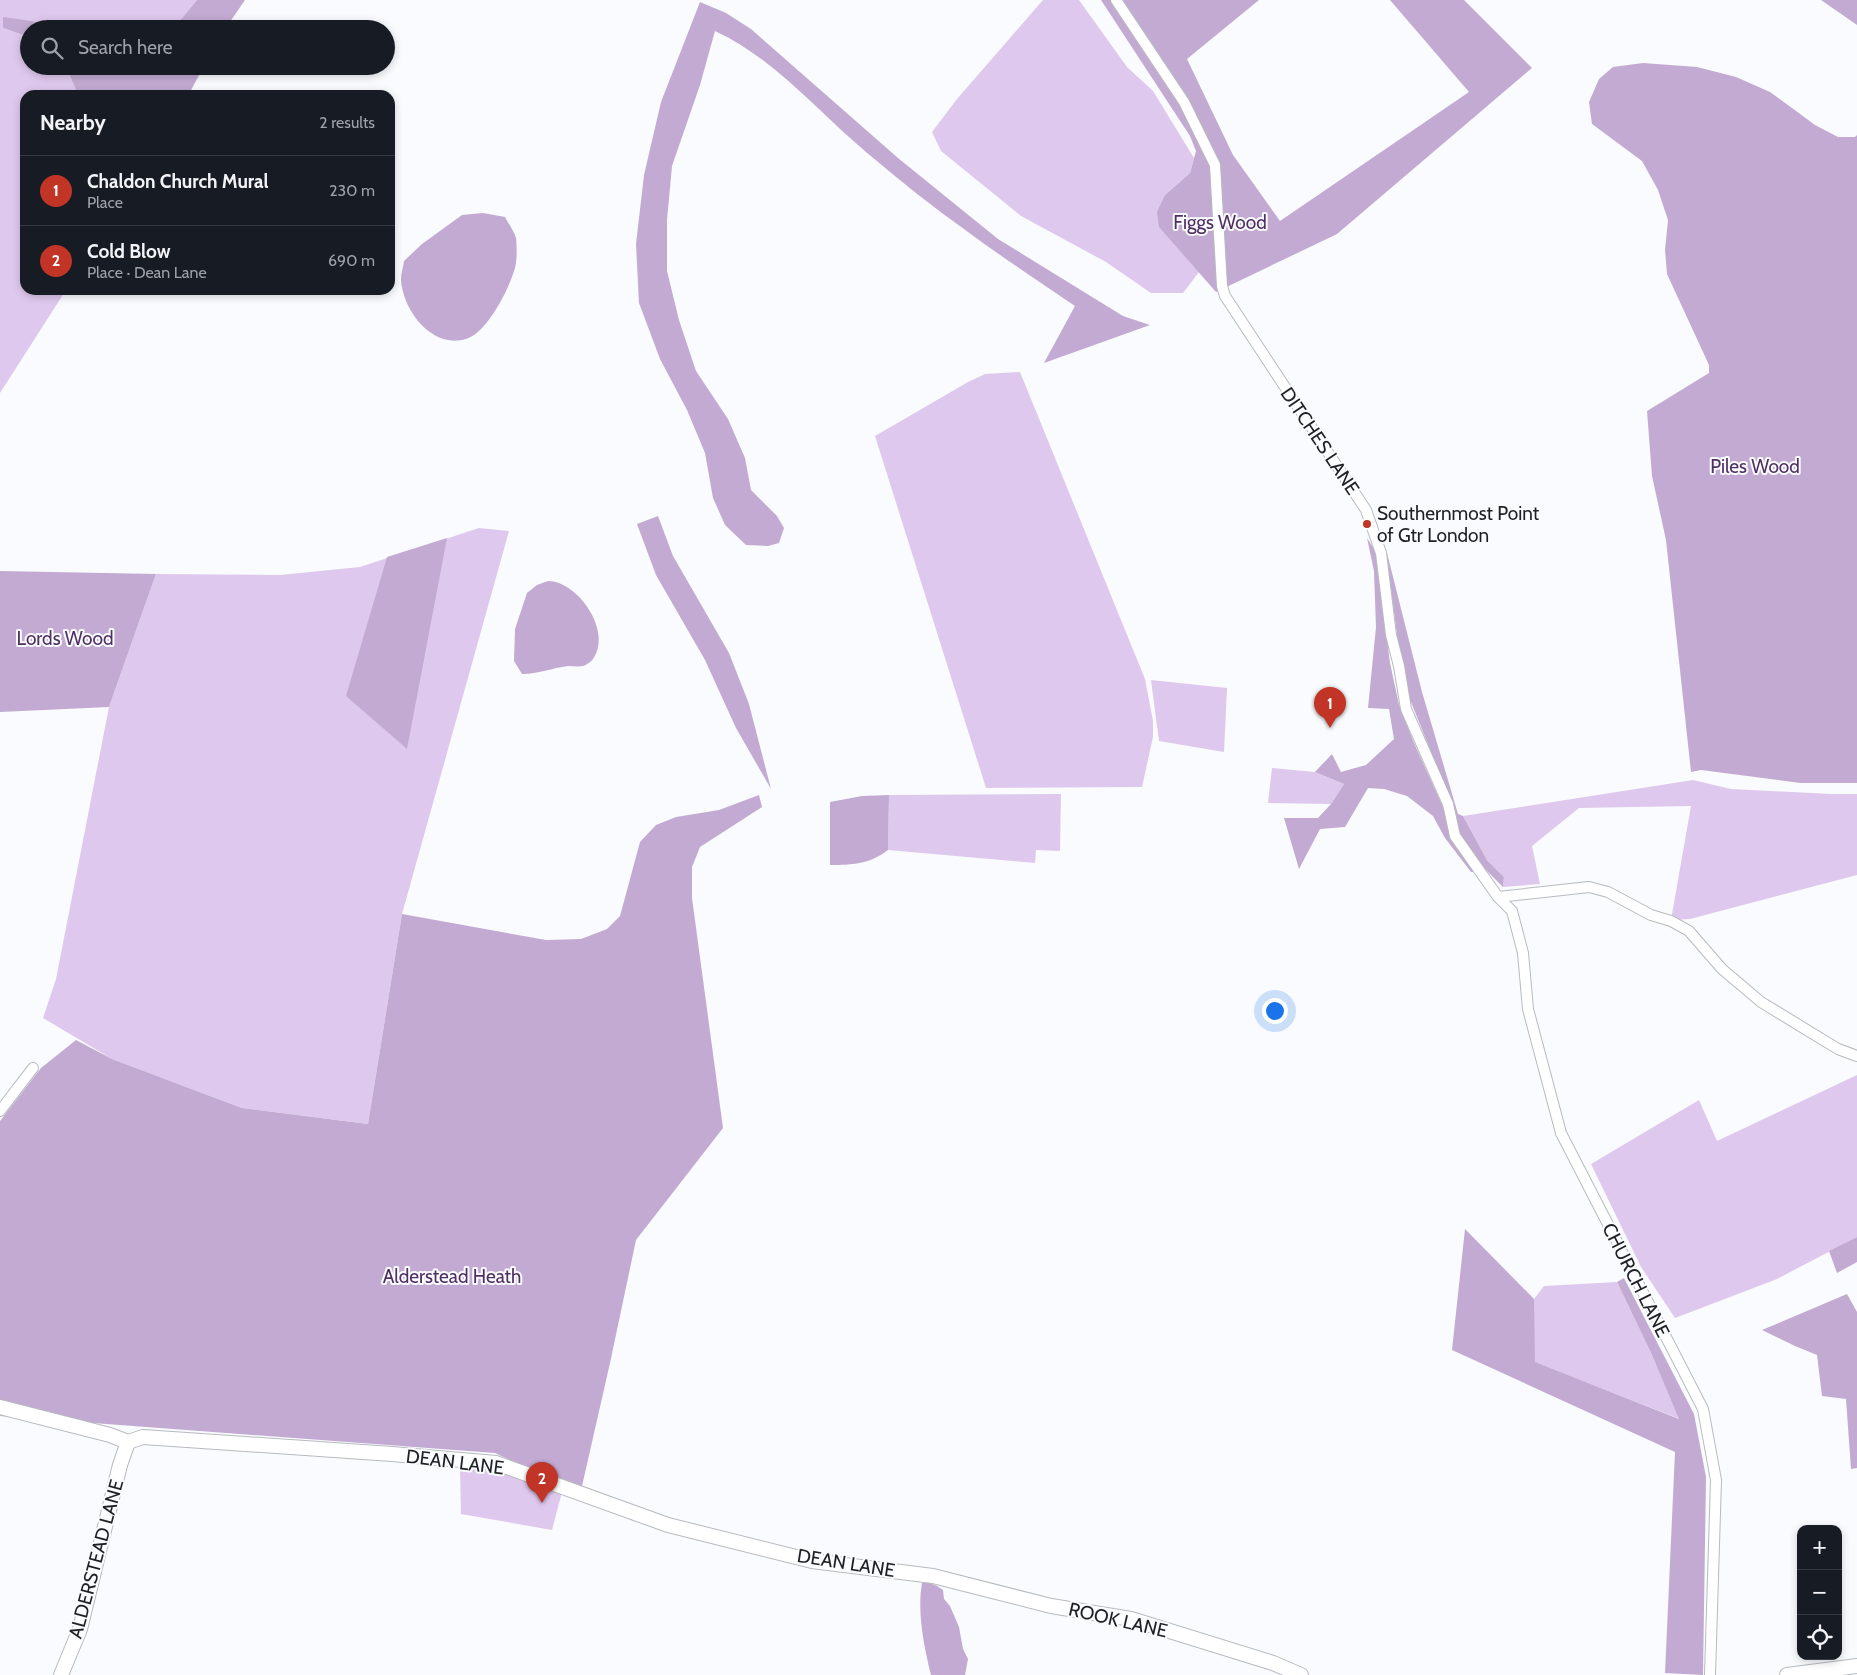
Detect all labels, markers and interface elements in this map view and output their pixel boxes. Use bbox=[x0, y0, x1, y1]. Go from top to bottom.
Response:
search box bbox=[20, 20, 395, 75]
icon: search bbox=[38, 34, 66, 62]
text: Search here bbox=[78, 36, 172, 59]
text: Nearby bbox=[40, 110, 106, 135]
text: 2 results bbox=[319, 113, 375, 132]
text: Chaldon Church Mural bbox=[87, 170, 269, 193]
text: 1 bbox=[53, 181, 59, 200]
text: 230 m bbox=[329, 181, 375, 200]
text: Place bbox=[87, 193, 123, 212]
park label: Figgs Wood bbox=[1173, 211, 1267, 234]
text: Cold Blow bbox=[87, 240, 170, 263]
text: 2 bbox=[52, 251, 60, 270]
text: 690 m bbox=[328, 251, 375, 270]
text: Place · Dean Lane bbox=[87, 263, 207, 282]
street label: DITCHES LANE bbox=[1276, 383, 1364, 499]
park label: Piles Wood bbox=[1710, 455, 1800, 478]
place label: Southernmost Point of Gtr London bbox=[1377, 502, 1540, 547]
marker: Southernmost Point of Gtr London bbox=[1361, 518, 1373, 530]
park label: Lords Wood bbox=[17, 627, 113, 650]
pin: 1 bbox=[1314, 687, 1346, 728]
your location bbox=[1262, 998, 1288, 1024]
street label: CHURCH LANE bbox=[1597, 1219, 1675, 1341]
park label: Alderstead Heath bbox=[383, 1265, 521, 1288]
street label: DEAN LANE bbox=[405, 1445, 505, 1479]
pin: 2 bbox=[526, 1462, 558, 1503]
street label: ALDERSTEAD LANE bbox=[64, 1477, 128, 1641]
map controls bbox=[1797, 1525, 1842, 1660]
button: + bbox=[1797, 1525, 1842, 1570]
street label: DEAN LANE bbox=[795, 1544, 897, 1582]
button: − bbox=[1797, 1570, 1842, 1615]
street label: ROOK LANE bbox=[1066, 1597, 1170, 1643]
button: locate bbox=[1797, 1615, 1842, 1660]

